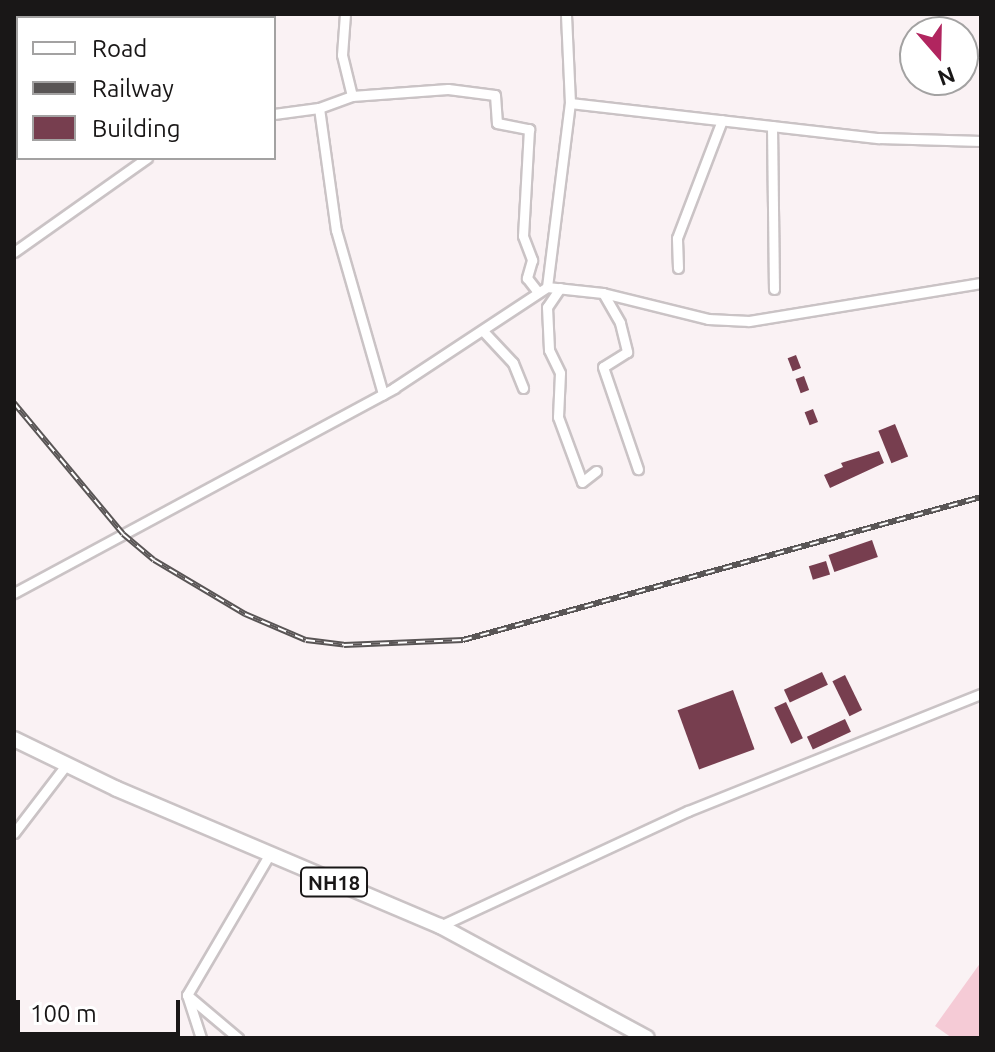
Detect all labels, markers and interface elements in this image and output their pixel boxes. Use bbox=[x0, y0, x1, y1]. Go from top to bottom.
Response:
legend bbox=[16, 16, 276, 160]
north arrow bbox=[899, 16, 979, 96]
text: Road bbox=[92, 35, 147, 62]
text: N bbox=[935, 63, 959, 92]
text: Railway bbox=[92, 75, 174, 102]
text: Building bbox=[92, 115, 180, 142]
road number: NH18 bbox=[300, 866, 368, 898]
scale bar bbox=[20, 984, 184, 1034]
text: 100 m bbox=[30, 1000, 97, 1027]

